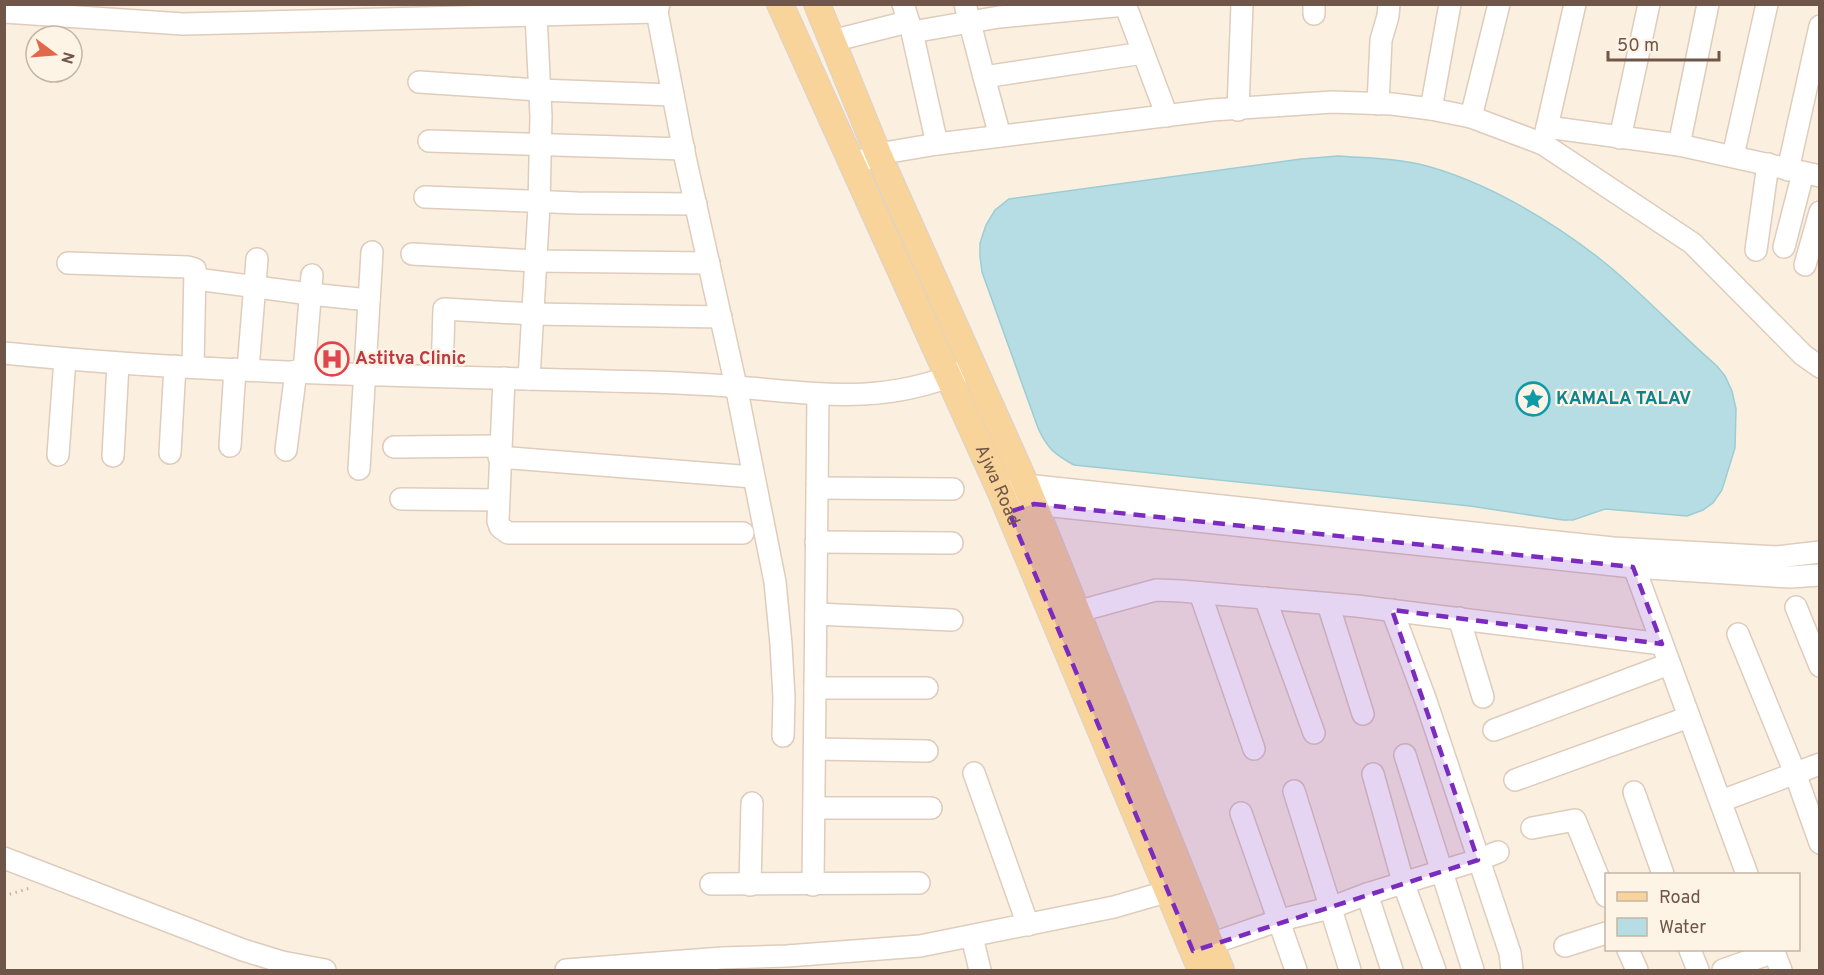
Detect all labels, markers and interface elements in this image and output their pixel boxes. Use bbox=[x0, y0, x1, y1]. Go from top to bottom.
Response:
north arrow bbox=[24, 24, 84, 84]
scale bar bbox=[1608, 24, 1719, 62]
text: 50 m bbox=[1617, 35, 1659, 58]
text: N bbox=[55, 49, 78, 66]
hospital icon: Astitva Clinic bbox=[314, 341, 350, 377]
place label: Astitva Clinic bbox=[355, 348, 466, 371]
place icon: KAMALA TALAV bbox=[1515, 381, 1551, 417]
place label: KAMALA TALAV bbox=[1556, 388, 1691, 411]
street label: Ajwa Road bbox=[969, 441, 1025, 529]
legend bbox=[1605, 873, 1800, 951]
text: Road bbox=[1659, 887, 1701, 910]
text: Water bbox=[1659, 917, 1706, 940]

